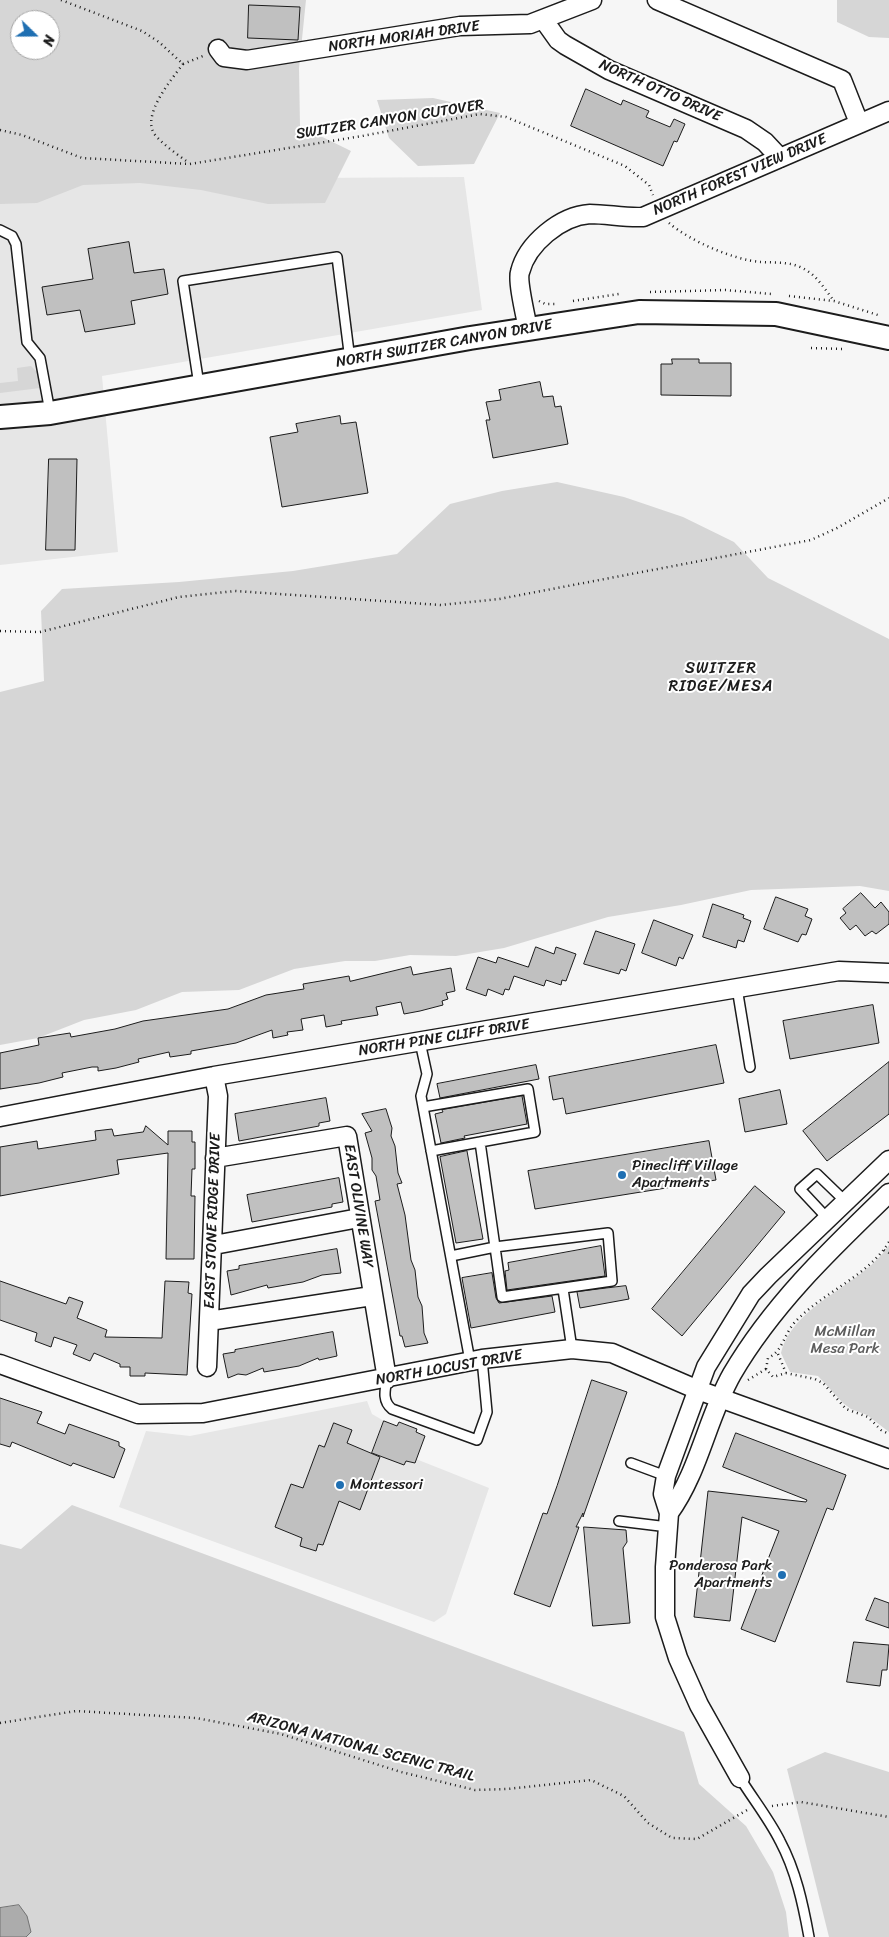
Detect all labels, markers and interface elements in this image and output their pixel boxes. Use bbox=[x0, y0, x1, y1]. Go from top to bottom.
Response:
north arrow bbox=[10, 10, 60, 60]
street label: NORTH MORIAH DRIVE bbox=[327, 17, 481, 57]
text: N bbox=[35, 31, 62, 50]
street label: NORTH OTTO DRIVE bbox=[596, 56, 724, 126]
street label: SWITZER CANYON CUTOVER bbox=[295, 96, 485, 144]
street label: NORTH FOREST VIEW DRIVE bbox=[650, 130, 830, 220]
street label: NORTH SWITZER CANYON DRIVE bbox=[334, 316, 554, 372]
district label: SWITZER RIDGE/MESA bbox=[667, 659, 775, 697]
street label: NORTH PINE CLIFF DRIVE bbox=[357, 1016, 531, 1060]
street label: EAST STONE RIDGE DRIVE bbox=[201, 1133, 225, 1309]
street label: EAST OLIVINE WAY bbox=[339, 1143, 377, 1269]
place label: Pinecliff Village Apartments bbox=[632, 1157, 738, 1192]
marker: Pinecliff Village Apartments bbox=[616, 1169, 628, 1181]
park label: McMillan Mesa Park bbox=[810, 1323, 880, 1358]
street label: NORTH LOCUST DRIVE bbox=[374, 1346, 524, 1390]
place label: Montessori bbox=[350, 1476, 423, 1494]
marker: Montessori bbox=[334, 1479, 346, 1491]
place label: Ponderosa Park Apartments bbox=[669, 1557, 772, 1592]
marker: Ponderosa Park Apartments bbox=[776, 1569, 788, 1581]
street label: ARIZONA NATIONAL SCENIC TRAIL bbox=[245, 1708, 477, 1786]

